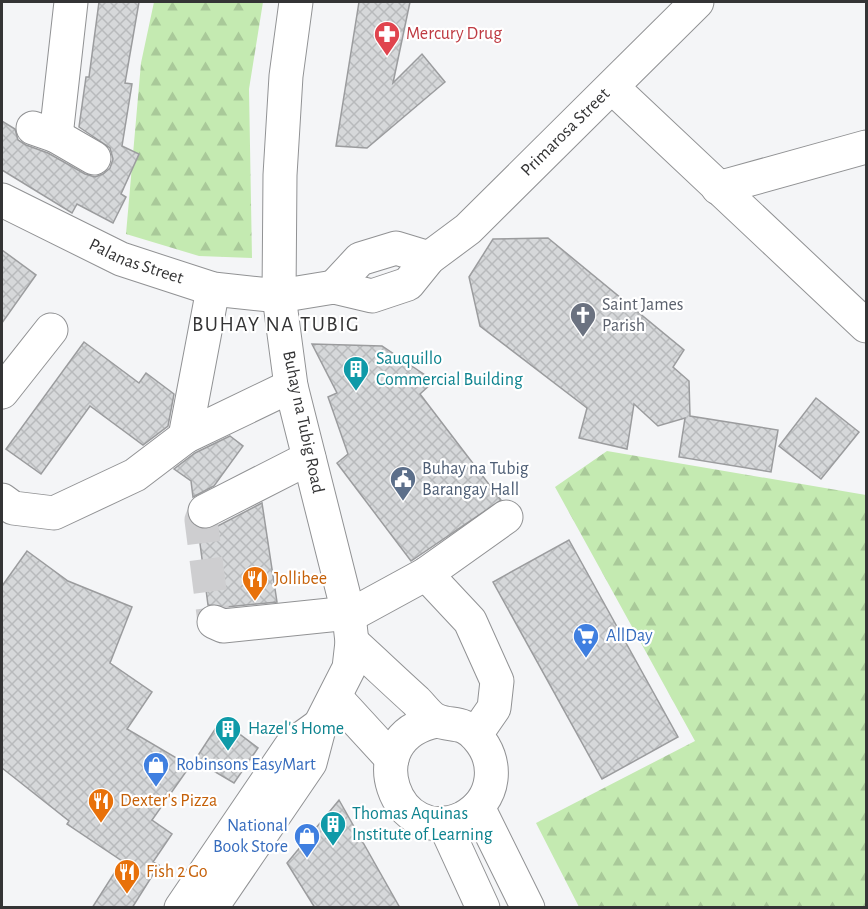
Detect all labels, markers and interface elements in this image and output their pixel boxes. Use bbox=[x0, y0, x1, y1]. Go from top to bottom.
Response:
pharmacy icon: Mercury Drug bbox=[372, 19, 402, 57]
place label: Mercury Drug bbox=[406, 25, 502, 43]
street label: Primarosa Street bbox=[518, 85, 613, 180]
street label: Palanas Street bbox=[86, 236, 186, 288]
place label: Saint James Parish bbox=[602, 296, 684, 335]
church icon: Saint James Parish bbox=[568, 300, 598, 338]
district label: BUHAY NA TUBIG bbox=[192, 314, 360, 335]
street label: Buhay na Tubig Road bbox=[279, 349, 327, 495]
place label: Sauquillo Commercial Building bbox=[376, 350, 523, 389]
building icon: Sauquillo Commercial Building bbox=[341, 354, 371, 392]
place label: Buhay na Tubig Barangay Hall bbox=[422, 460, 529, 499]
public building icon: Buhay na Tubig Barangay Hall bbox=[388, 464, 418, 502]
restaurant icon: Jollibee bbox=[240, 564, 270, 602]
place label: Jollibee bbox=[274, 570, 327, 588]
supermarket icon: AllDay bbox=[571, 621, 601, 659]
place label: AllDay bbox=[606, 627, 653, 645]
building icon: Hazel's Home bbox=[213, 714, 243, 752]
place label: Hazel's Home bbox=[248, 720, 344, 738]
shop icon: Robinsons EasyMart bbox=[141, 750, 171, 788]
place label: Robinsons EasyMart bbox=[176, 756, 316, 774]
restaurant icon: Dexter's Pizza bbox=[86, 786, 116, 824]
place label: Dexter's Pizza bbox=[120, 792, 217, 810]
place label: Thomas Aquinas Institute of Learning bbox=[352, 805, 493, 844]
building icon: Thomas Aquinas Institute of Learning bbox=[318, 809, 348, 847]
place label: National Book Store bbox=[213, 817, 288, 856]
shop icon: National Book Store bbox=[292, 821, 322, 859]
restaurant icon: Fish 2 Go bbox=[112, 857, 142, 895]
place label: Fish 2 Go bbox=[146, 863, 208, 881]

